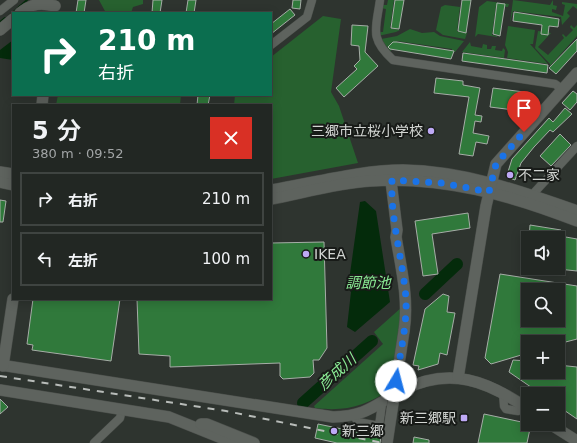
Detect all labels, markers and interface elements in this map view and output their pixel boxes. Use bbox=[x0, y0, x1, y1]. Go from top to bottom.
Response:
text: 210 m bbox=[98, 24, 195, 57]
icon: right bbox=[32, 28, 84, 80]
text: 右折 bbox=[98, 62, 134, 83]
pin bbox=[507, 91, 541, 132]
icon: arrive bbox=[513, 97, 535, 119]
text: 5 分 bbox=[32, 117, 81, 145]
button: close bbox=[210, 117, 252, 159]
place label: 三郷市立桜小学校 bbox=[311, 123, 423, 139]
marker: 三郷市立桜小学校 bbox=[426, 126, 436, 136]
text: 380 m · 09:52 bbox=[32, 146, 123, 161]
place label: 不二家 bbox=[518, 167, 560, 183]
marker: 不二家 bbox=[505, 170, 515, 180]
icon: right bbox=[34, 188, 56, 210]
text: 210 m bbox=[202, 190, 250, 208]
text: 右折 bbox=[68, 192, 98, 210]
map controls bbox=[521, 231, 565, 431]
button: sound bbox=[521, 231, 565, 275]
place label: IKEA bbox=[314, 246, 346, 262]
icon: left bbox=[34, 248, 56, 270]
marker: IKEA bbox=[301, 249, 311, 259]
text: 100 m bbox=[202, 250, 250, 268]
text: 左折 bbox=[68, 252, 98, 270]
water label: 調節池 bbox=[345, 274, 392, 292]
button: search bbox=[521, 283, 565, 327]
button: + bbox=[521, 335, 565, 379]
water label: 彦成川 bbox=[314, 349, 361, 394]
position arrow bbox=[375, 360, 417, 402]
button: − bbox=[521, 387, 565, 431]
place label: 新三郷駅 bbox=[400, 410, 456, 426]
marker: 新三郷駅 bbox=[459, 413, 469, 423]
place label: 新三郷 bbox=[342, 423, 384, 439]
marker: 新三郷 bbox=[329, 426, 339, 436]

